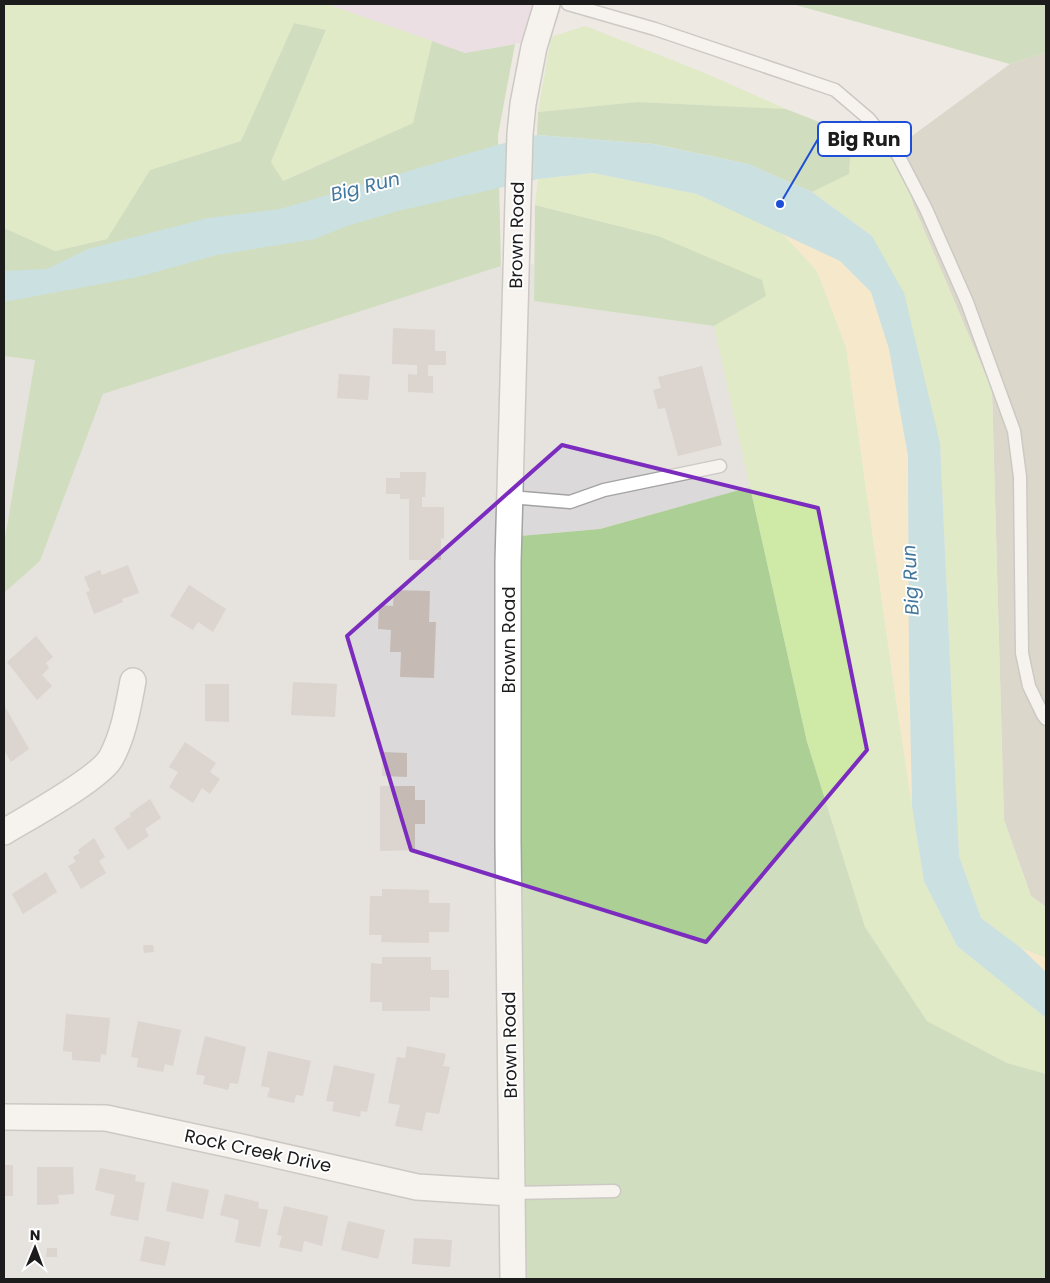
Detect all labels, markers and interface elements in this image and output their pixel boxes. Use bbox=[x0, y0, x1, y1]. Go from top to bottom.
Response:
callout: Big Run bbox=[818, 122, 911, 156]
text: Big Run bbox=[827, 126, 901, 153]
water label: Big Run bbox=[328, 165, 403, 208]
street label: Brown Road bbox=[503, 181, 530, 289]
water label: Big Run bbox=[895, 544, 926, 616]
street label: Brown Road bbox=[496, 586, 521, 694]
street label: Brown Road bbox=[496, 991, 523, 1099]
street label: Rock Creek Drive bbox=[182, 1123, 334, 1178]
north arrow bbox=[10, 1223, 60, 1273]
text: N bbox=[30, 1225, 41, 1245]

